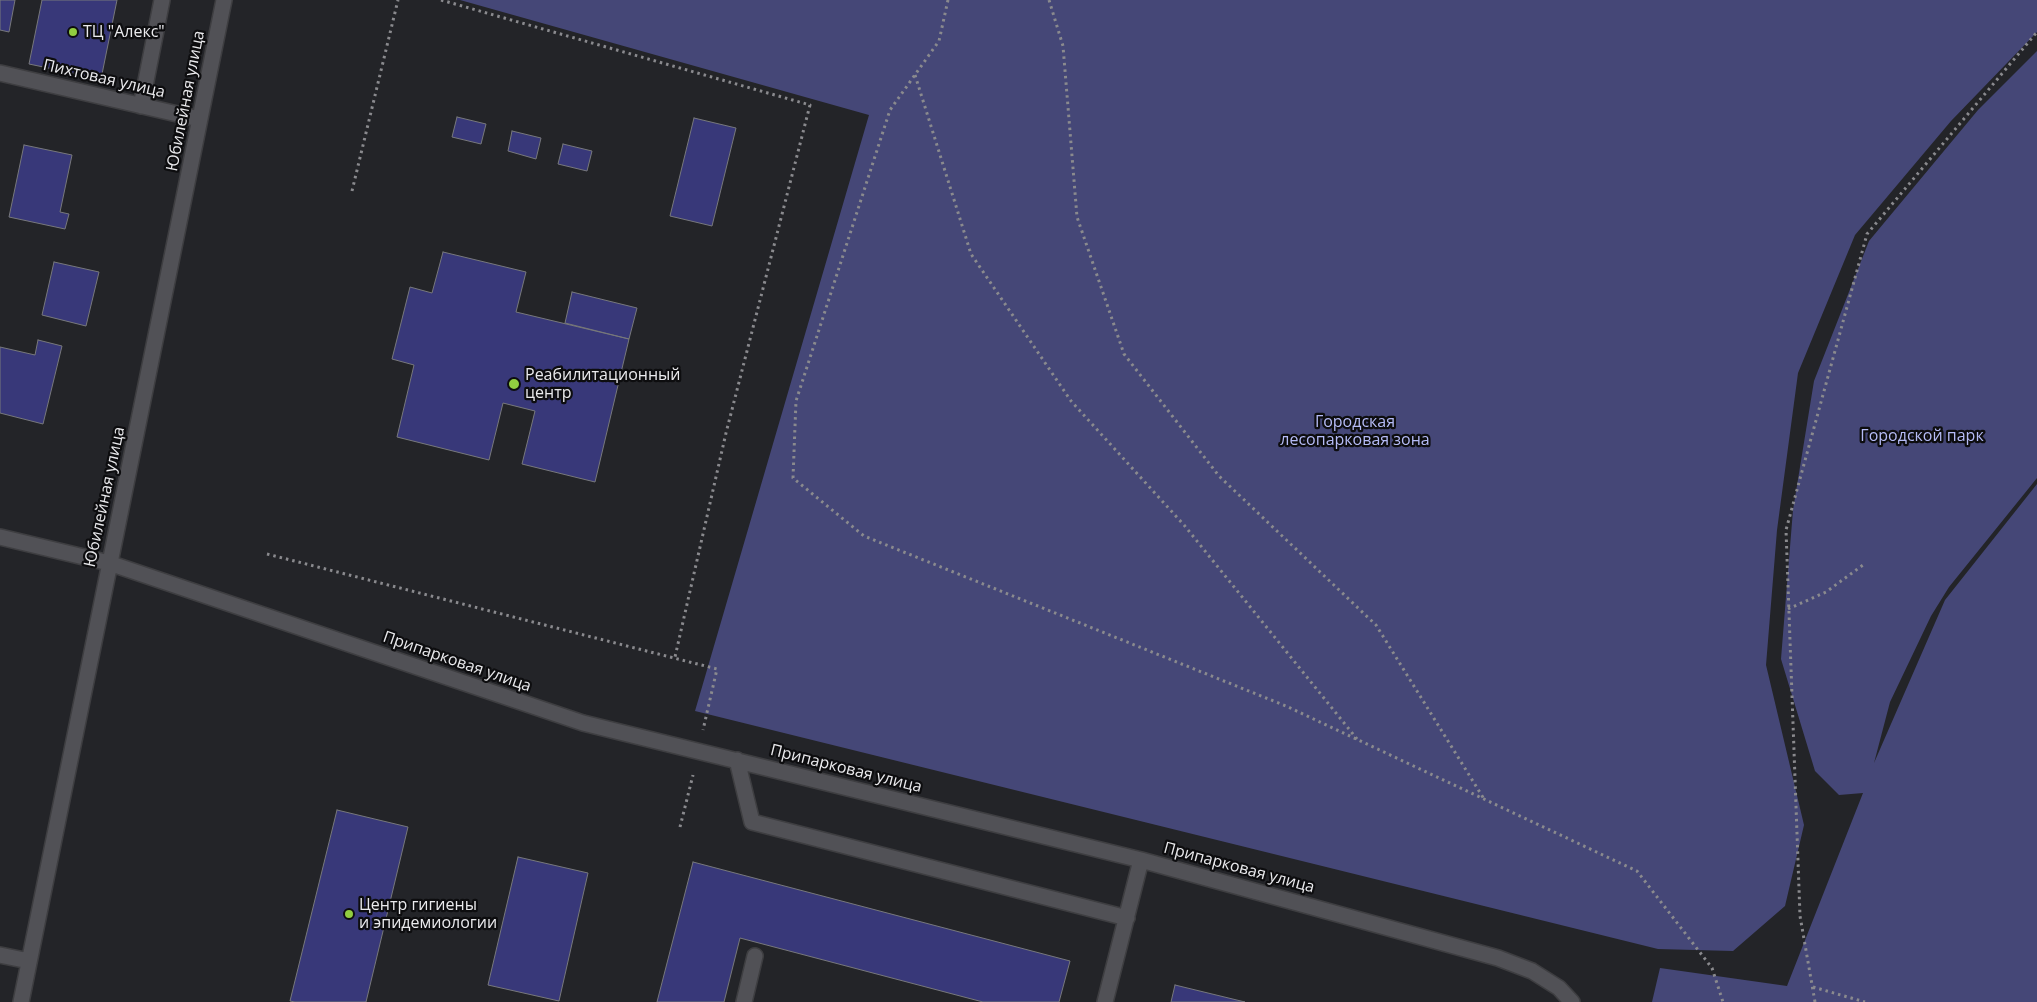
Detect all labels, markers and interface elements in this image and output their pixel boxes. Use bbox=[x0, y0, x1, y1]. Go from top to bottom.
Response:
place label: ТЦ "Алекс" bbox=[83, 22, 165, 42]
marker: ТЦ "Алекс" bbox=[67, 26, 79, 38]
street label: Юбилейная улица bbox=[163, 29, 209, 173]
street label: Пихтовая улица bbox=[41, 56, 167, 102]
place label: Реабилитационный центр bbox=[525, 365, 680, 403]
marker: Реабилитационный центр bbox=[507, 377, 521, 391]
park label: Городская лесопарковая зона bbox=[1280, 412, 1430, 450]
street label: Юбилейная улица bbox=[81, 425, 129, 569]
park label: Городской парк bbox=[1860, 426, 1984, 446]
street label: Припарковая улица bbox=[380, 628, 534, 696]
street label: Припарковая улица bbox=[768, 741, 924, 797]
street label: Припарковая улица bbox=[1161, 839, 1317, 897]
place label: Центр гигиены и эпидемиологии bbox=[359, 895, 497, 933]
marker: Центр гигиены и эпидемиологии bbox=[343, 908, 355, 920]

